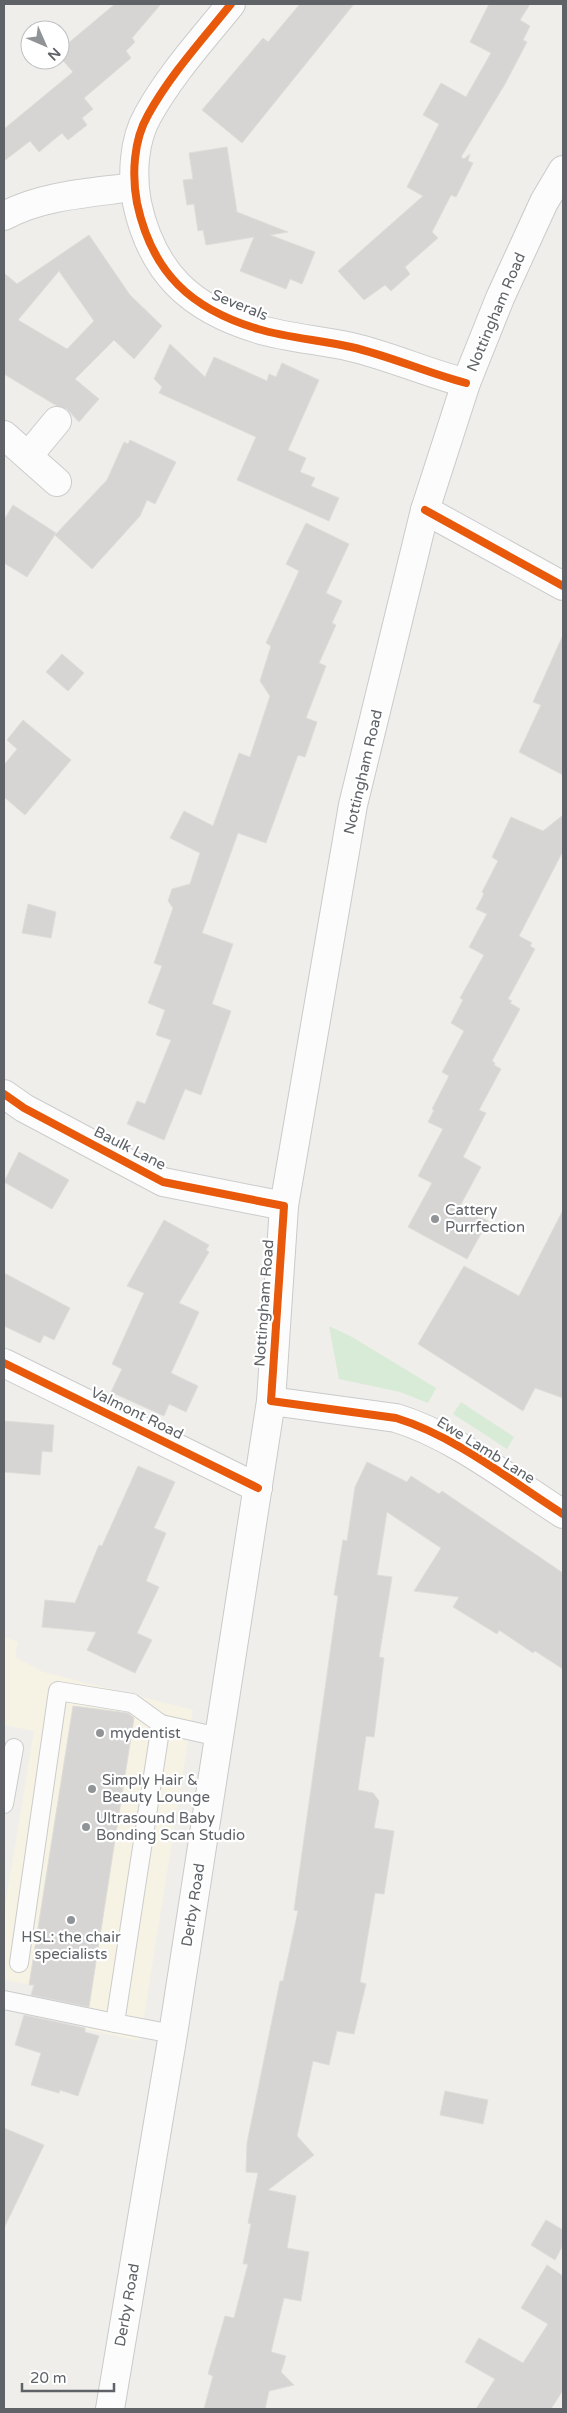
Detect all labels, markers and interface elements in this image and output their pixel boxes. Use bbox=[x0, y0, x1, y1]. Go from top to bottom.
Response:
north arrow bbox=[20, 20, 70, 70]
text: N bbox=[44, 44, 64, 64]
street label: Nottingham Road bbox=[463, 250, 529, 374]
street label: Severals bbox=[209, 286, 271, 324]
street label: Nottingham Road bbox=[340, 708, 386, 836]
street label: Baulk Lane bbox=[91, 1122, 169, 1174]
place label: Cattery Purrfection bbox=[445, 1201, 525, 1236]
marker: Cattery Purrfection bbox=[429, 1213, 441, 1225]
street label: Nottingham Road bbox=[251, 1239, 277, 1367]
street label: Valmont Road bbox=[88, 1383, 186, 1443]
street label: Ewe Lamb Lane bbox=[434, 1413, 538, 1487]
place label: mydentist bbox=[110, 1724, 181, 1742]
marker: mydentist bbox=[94, 1727, 106, 1739]
place label: Simply Hair & Beauty Lounge bbox=[102, 1771, 210, 1806]
marker: Simply Hair & Beauty Lounge bbox=[86, 1783, 98, 1795]
place label: Ultrasound Baby Bonding Scan Studio bbox=[96, 1809, 245, 1844]
marker: Ultrasound Baby Bonding Scan Studio bbox=[80, 1821, 92, 1833]
street label: Derby Road bbox=[178, 1862, 208, 1948]
marker: HSL: the chair specialists bbox=[65, 1914, 77, 1926]
place label: HSL: the chair specialists bbox=[21, 1928, 121, 1963]
street label: Derby Road bbox=[111, 2262, 143, 2348]
scale bar bbox=[22, 2360, 115, 2392]
text: 20 m bbox=[30, 2369, 67, 2387]

